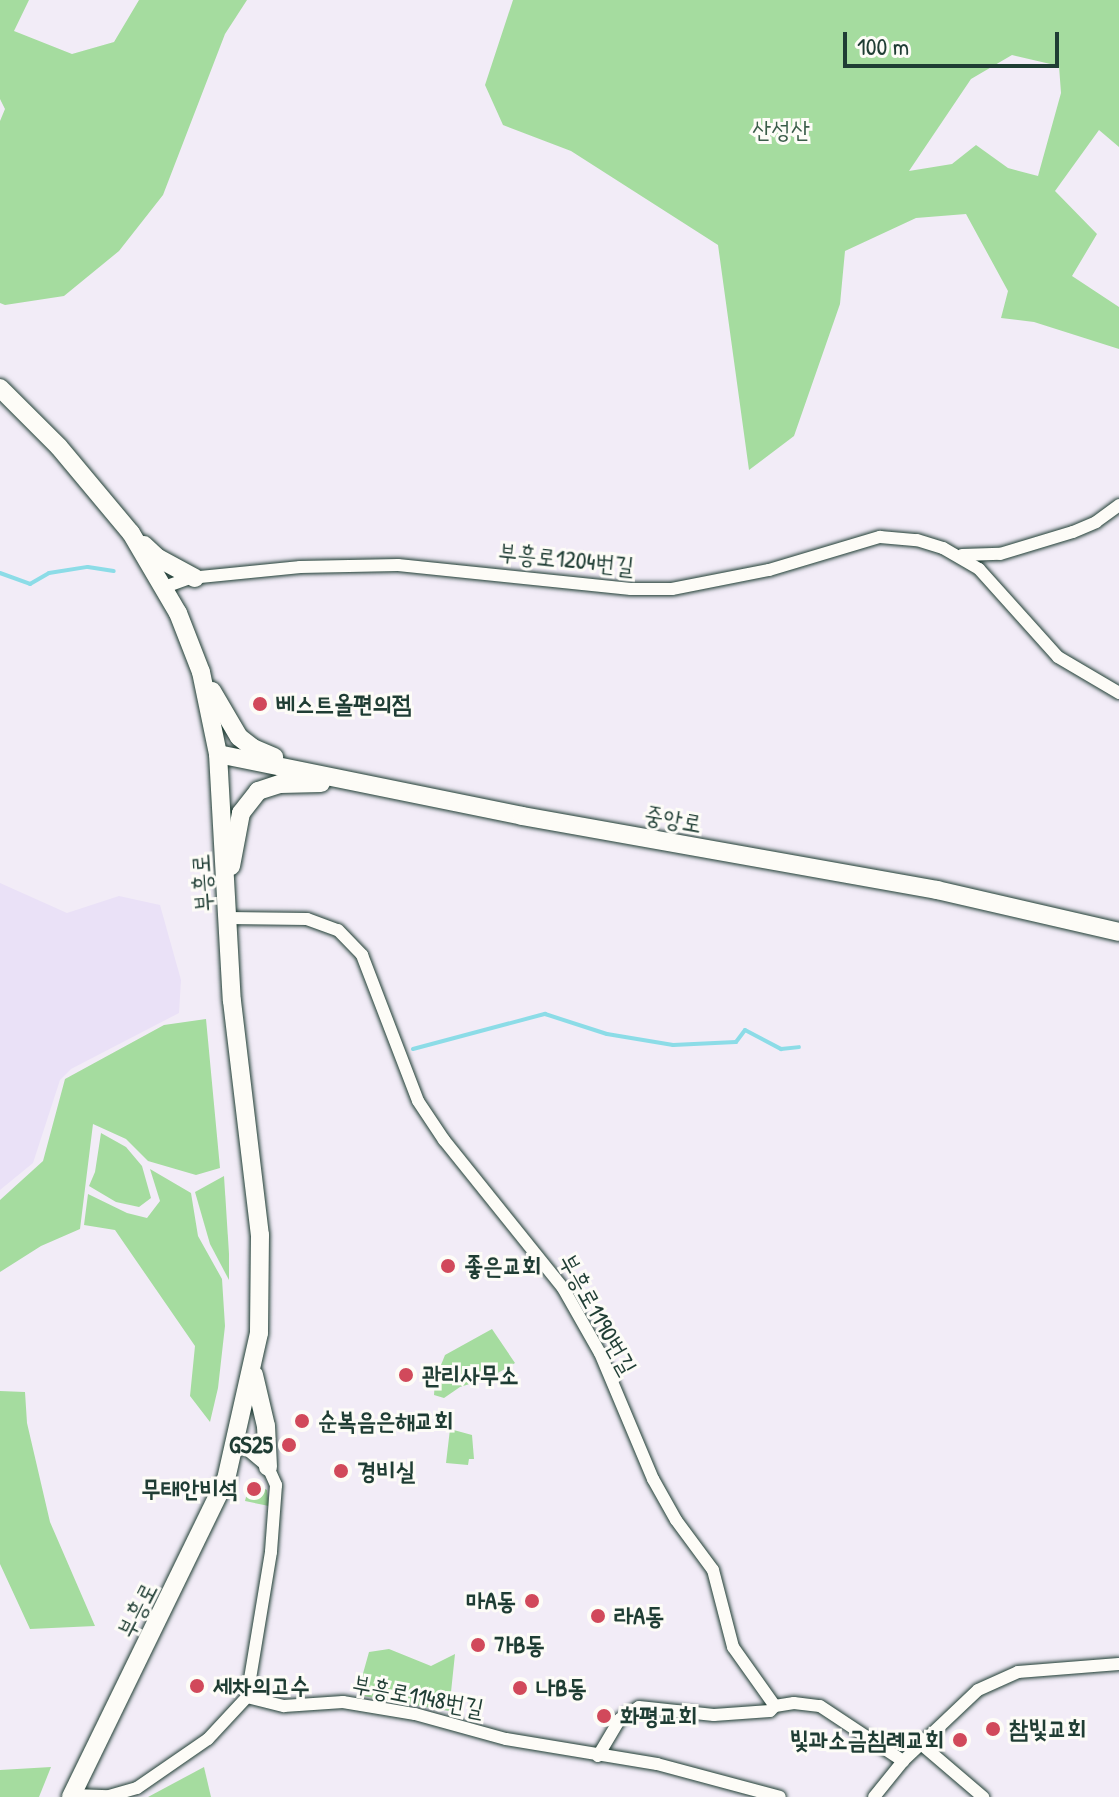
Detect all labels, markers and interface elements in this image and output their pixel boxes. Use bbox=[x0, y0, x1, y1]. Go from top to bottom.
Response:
scale bar bbox=[847, 16, 1063, 66]
text: 100 m bbox=[857, 30, 909, 62]
park label: 산성산 bbox=[752, 116, 810, 144]
street label: 부흥로1204번길 bbox=[497, 538, 635, 580]
place label: 베스트올편의점 bbox=[276, 690, 411, 718]
marker: 베스트올편의점 bbox=[251, 695, 269, 713]
street label: 중앙로 bbox=[642, 800, 704, 838]
street label: 부흥로 bbox=[186, 853, 218, 913]
street label: 부흥로1190번길 bbox=[553, 1249, 643, 1379]
place label: 좋은교회 bbox=[464, 1252, 541, 1280]
marker: 좋은교회 bbox=[439, 1257, 457, 1275]
place label: 관리사무소 bbox=[422, 1361, 519, 1389]
marker: 관리사무소 bbox=[397, 1366, 415, 1384]
place label: 순복음은해교회 bbox=[318, 1407, 453, 1435]
marker: 순복음은해교회 bbox=[293, 1412, 311, 1430]
place label: GS25 bbox=[229, 1431, 273, 1459]
marker: GS25 bbox=[280, 1436, 298, 1454]
place label: 경비실 bbox=[357, 1457, 415, 1485]
marker: 경비실 bbox=[332, 1462, 350, 1480]
place label: 무태안비석 bbox=[141, 1475, 238, 1503]
marker: 무태안비석 bbox=[245, 1480, 263, 1498]
street label: 부흥로 bbox=[111, 1578, 163, 1642]
place label: 마A동 bbox=[466, 1587, 516, 1615]
marker: 마A동 bbox=[523, 1592, 541, 1610]
place label: 라A동 bbox=[614, 1602, 664, 1630]
marker: 라A동 bbox=[589, 1607, 607, 1625]
place label: 가B동 bbox=[494, 1631, 545, 1659]
marker: 가B동 bbox=[469, 1636, 487, 1654]
street label: 부흥로1148번길 bbox=[350, 1669, 486, 1723]
place label: 세차의고수 bbox=[213, 1672, 310, 1700]
place label: 나B동 bbox=[536, 1674, 587, 1702]
marker: 세차의고수 bbox=[188, 1677, 206, 1695]
marker: 나B동 bbox=[511, 1679, 529, 1697]
place label: 화평교회 bbox=[620, 1702, 697, 1730]
marker: 화평교회 bbox=[595, 1707, 613, 1725]
place label: 참빛교회 bbox=[1009, 1715, 1086, 1743]
marker: 참빛교회 bbox=[984, 1720, 1002, 1738]
place label: 빛과소금침례교회 bbox=[790, 1726, 944, 1754]
marker: 빛과소금침례교회 bbox=[951, 1731, 969, 1749]

